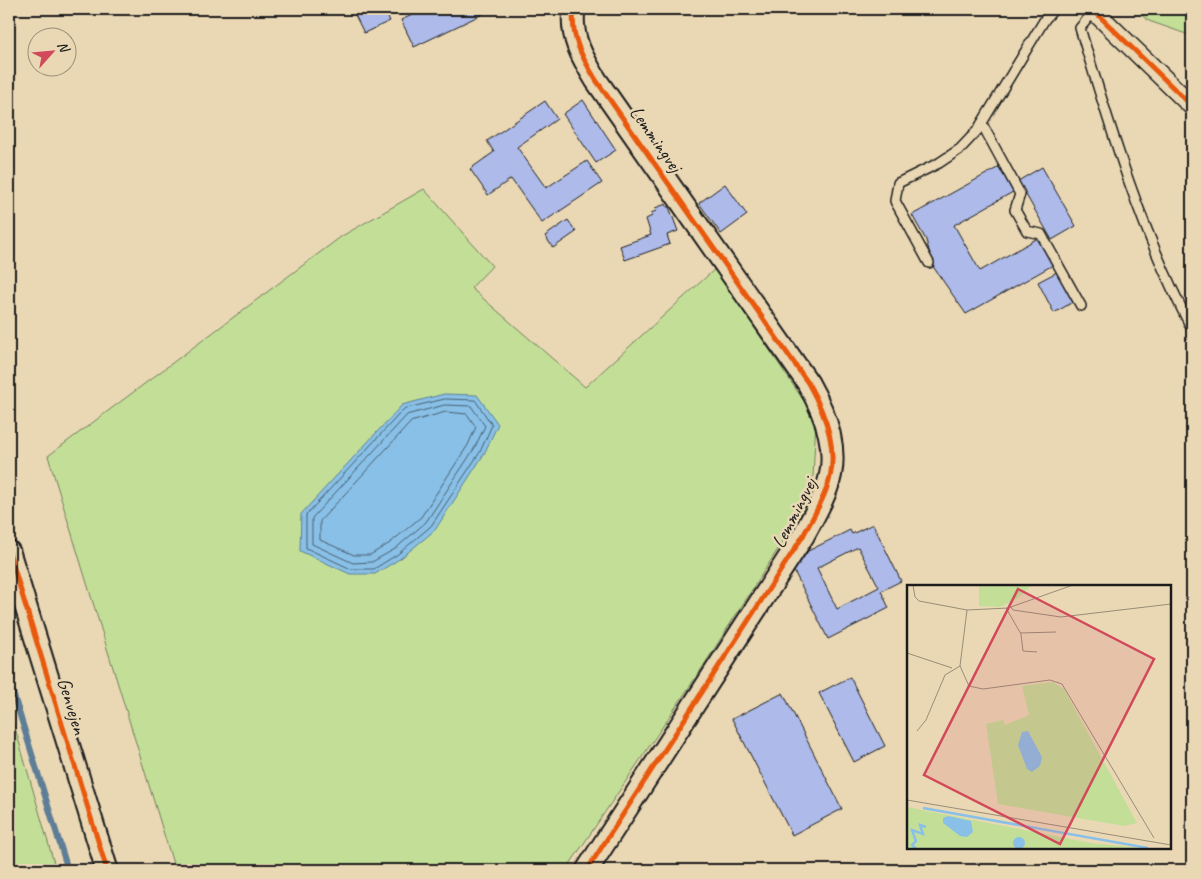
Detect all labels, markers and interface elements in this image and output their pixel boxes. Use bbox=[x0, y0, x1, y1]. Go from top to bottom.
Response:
north arrow bbox=[28, 28, 78, 78]
text: N bbox=[54, 39, 74, 56]
street label: Lemmingvej bbox=[624, 101, 689, 179]
street label: Lemmingvej bbox=[766, 472, 823, 552]
inset map bbox=[907, 585, 1171, 849]
street label: Genvejen bbox=[52, 675, 93, 738]

